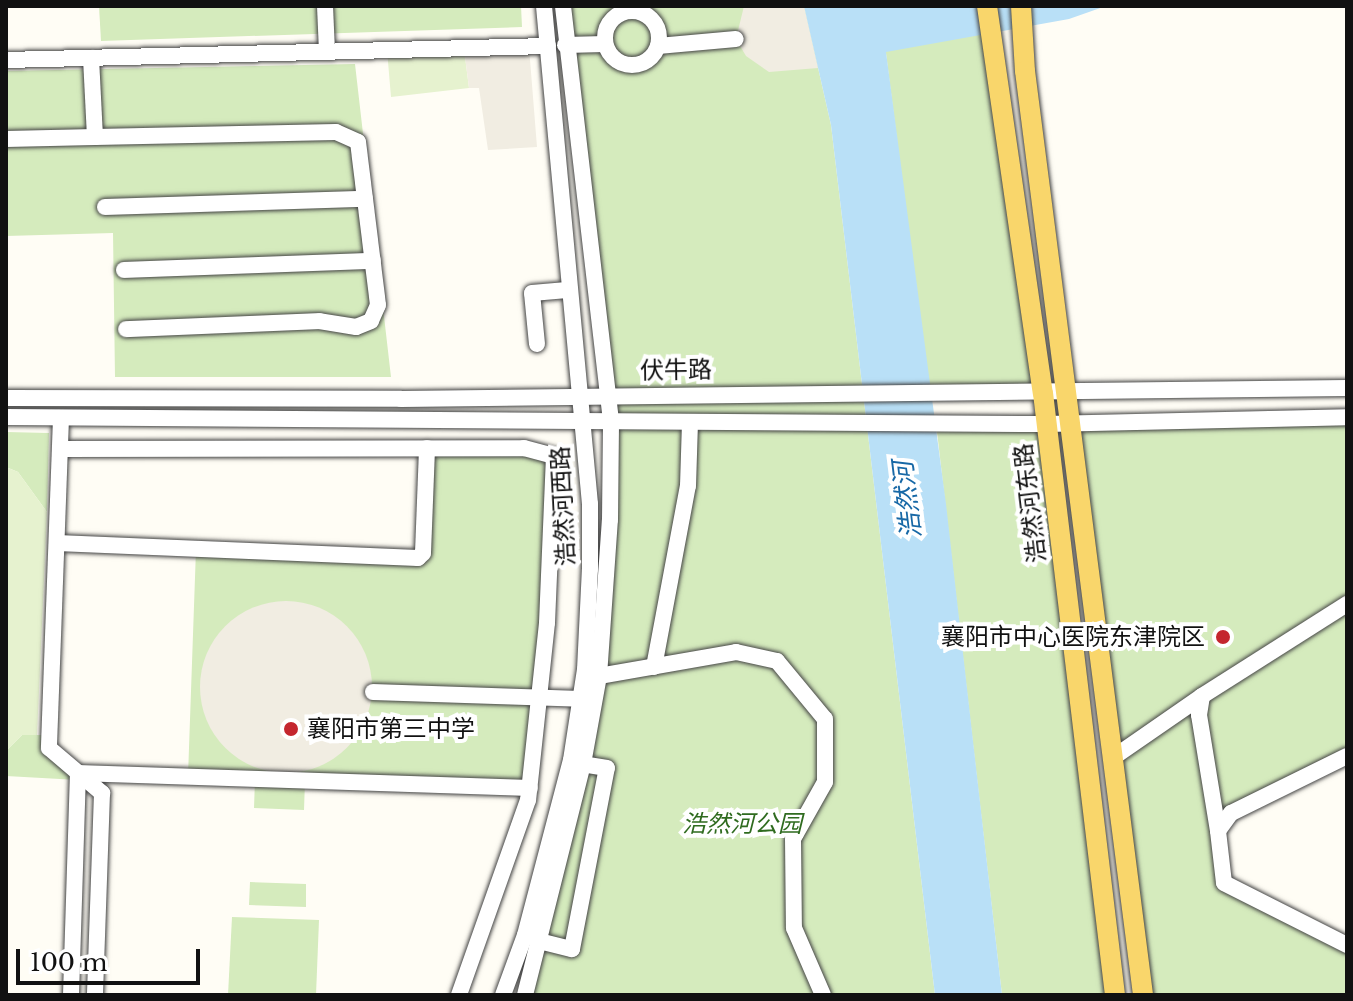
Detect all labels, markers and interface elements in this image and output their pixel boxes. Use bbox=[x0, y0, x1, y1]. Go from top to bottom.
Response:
street label: 伏牛路 bbox=[640, 355, 712, 385]
street label: 浩然河东路 bbox=[1008, 442, 1052, 564]
street label: 浩然河西路 bbox=[545, 445, 581, 567]
water label: 浩然河 bbox=[888, 459, 928, 541]
place label: 襄阳市中心医院东津院区 bbox=[941, 623, 1205, 651]
marker: 襄阳市中心医院东津院区 bbox=[1212, 626, 1234, 648]
place label: 襄阳市第三中学 bbox=[307, 715, 475, 743]
marker: 襄阳市第三中学 bbox=[282, 720, 300, 738]
park label: 浩然河公园 bbox=[682, 810, 802, 838]
scale bar bbox=[20, 933, 204, 983]
text: 100 m bbox=[30, 948, 108, 977]

